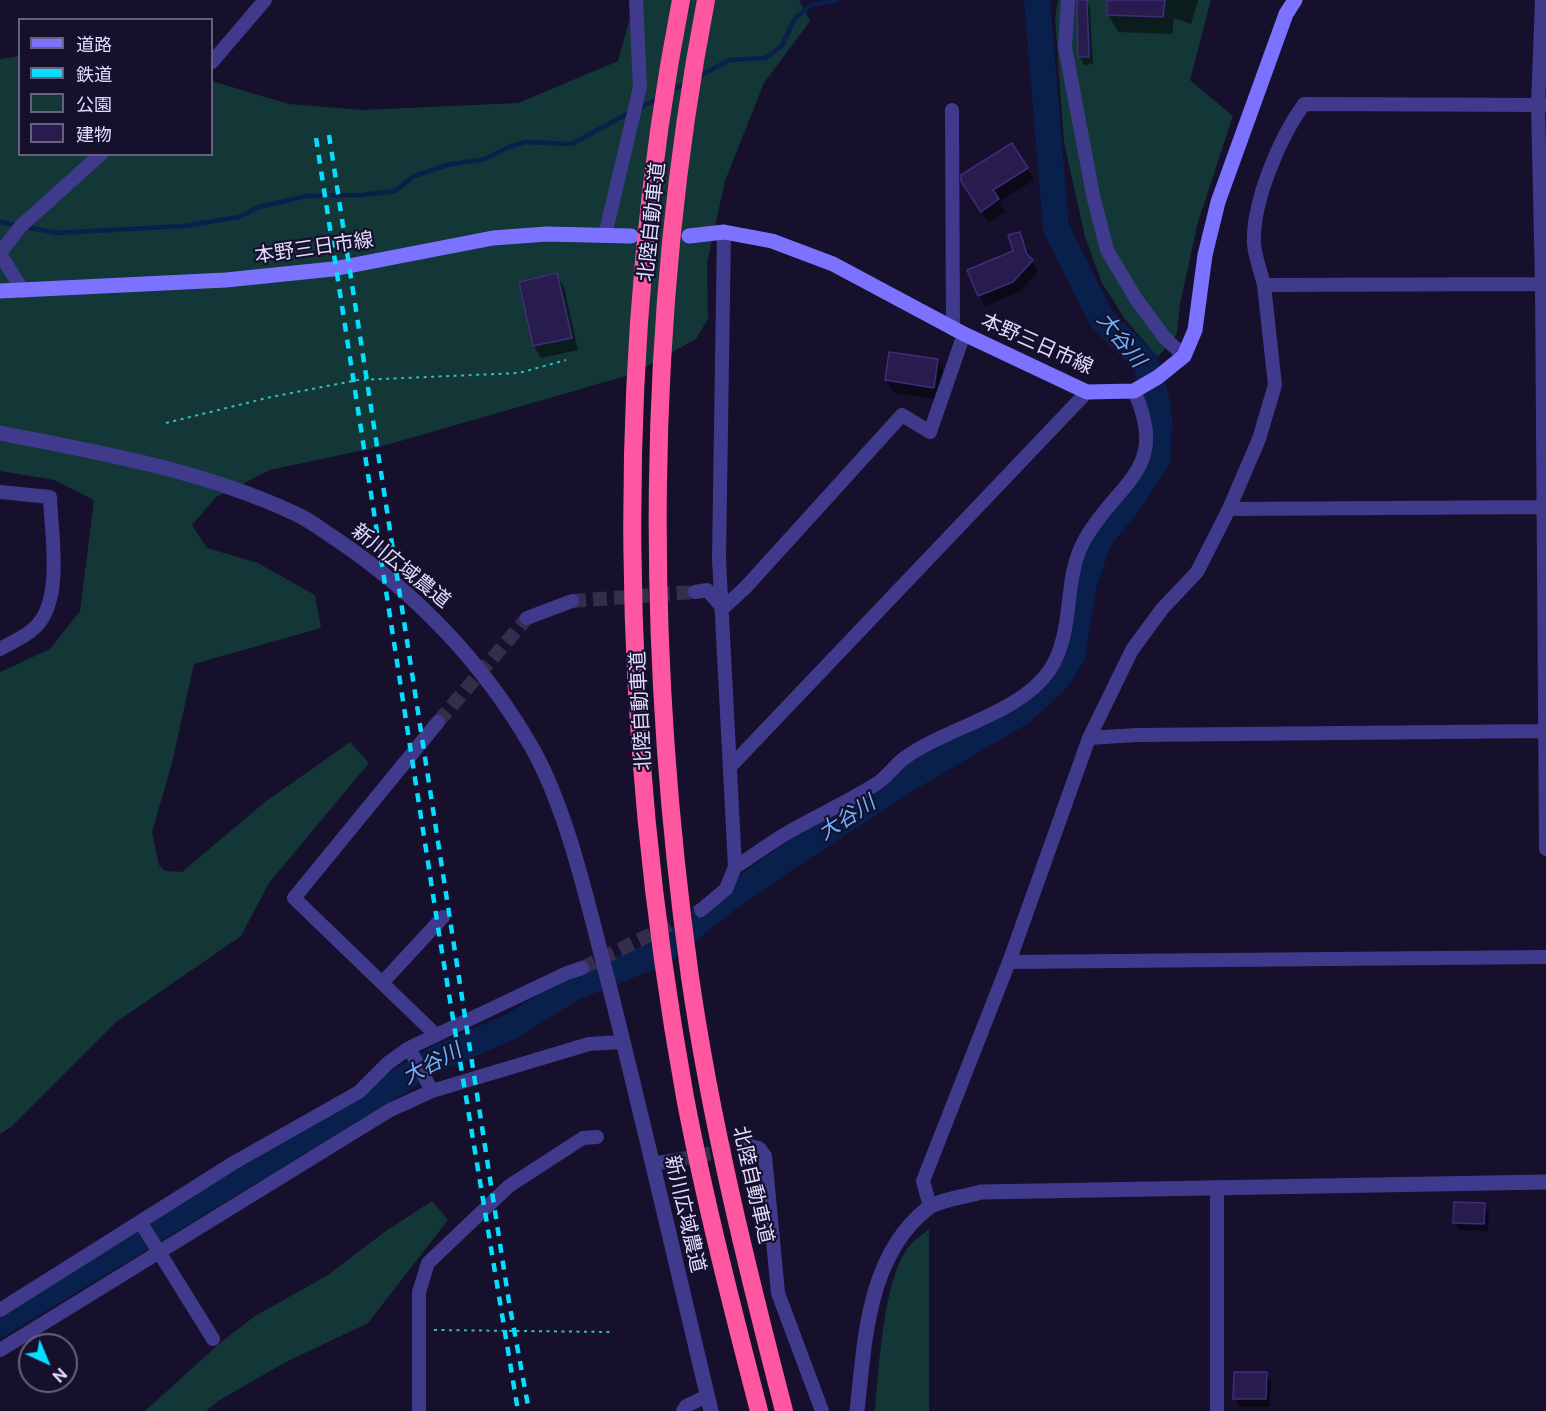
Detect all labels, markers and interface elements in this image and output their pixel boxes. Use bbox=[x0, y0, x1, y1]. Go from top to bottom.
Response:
legend bbox=[18, 18, 213, 156]
text: 道路 bbox=[76, 34, 112, 55]
text: 鉄道 bbox=[76, 64, 112, 85]
text: 公園 bbox=[76, 94, 112, 115]
text: 建物 bbox=[76, 124, 112, 145]
street label: 北陸自動車道 bbox=[634, 161, 670, 283]
street label: 本野三日市線 bbox=[253, 228, 375, 268]
water label: 大谷川 bbox=[1091, 308, 1151, 372]
street label: 本野三日市線 bbox=[977, 309, 1097, 379]
street label: 新川広域農道 bbox=[347, 519, 455, 613]
street label: 北陸自動車道 bbox=[626, 650, 656, 772]
water label: 大谷川 bbox=[814, 790, 880, 846]
water label: 大谷川 bbox=[398, 1038, 466, 1090]
street label: 北陸自動車道 bbox=[728, 1124, 778, 1246]
street label: 新川広域農道 bbox=[660, 1153, 710, 1275]
north arrow bbox=[18, 1333, 78, 1393]
text: N bbox=[48, 1364, 71, 1386]

